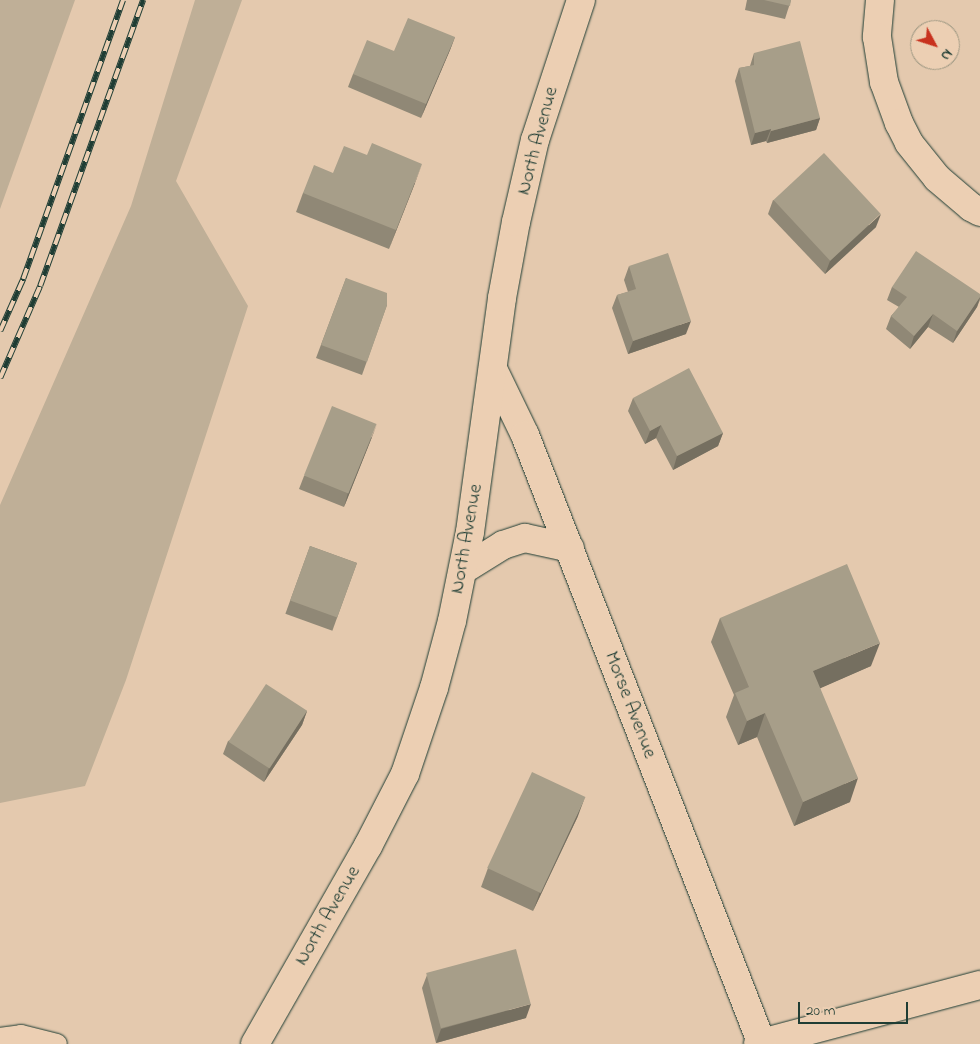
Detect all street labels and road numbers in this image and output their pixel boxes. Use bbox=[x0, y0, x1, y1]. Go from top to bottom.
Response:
street label: North Avenue bbox=[512, 84, 564, 198]
street label: North Avenue bbox=[446, 482, 488, 596]
street label: Morse Avenue bbox=[599, 648, 661, 762]
street label: North Avenue bbox=[290, 862, 366, 970]

